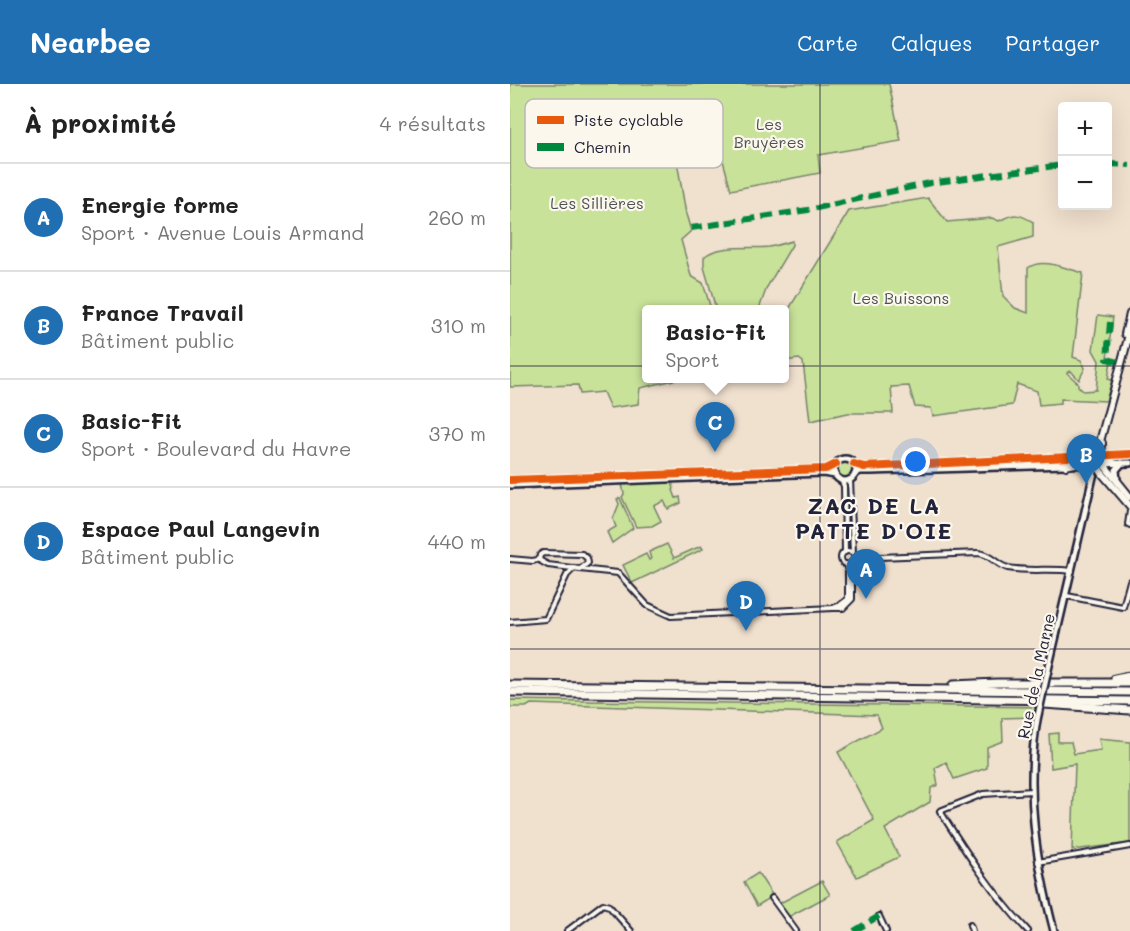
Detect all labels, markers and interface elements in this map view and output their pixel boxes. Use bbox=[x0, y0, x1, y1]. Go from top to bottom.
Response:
text: Nearbee bbox=[30, 24, 151, 60]
text: Carte bbox=[797, 29, 858, 56]
text: Calques bbox=[891, 29, 973, 56]
text: Partager bbox=[1006, 29, 1100, 56]
legend bbox=[525, 99, 723, 168]
map controls bbox=[1058, 102, 1112, 210]
button: + bbox=[1058, 102, 1112, 156]
text: À proximité bbox=[24, 106, 176, 140]
text: Piste cyclable bbox=[574, 109, 684, 130]
text: 4 résultats bbox=[380, 110, 486, 136]
park label: Les Bruyères bbox=[734, 113, 804, 152]
text: Chemin bbox=[574, 136, 631, 157]
button: − bbox=[1058, 156, 1112, 210]
text: Energie forme bbox=[81, 190, 239, 219]
park label: Les Sillières bbox=[550, 192, 644, 213]
text: A bbox=[37, 204, 50, 230]
text: 260 m bbox=[428, 204, 486, 230]
text: Sport · Avenue Louis Armand bbox=[81, 219, 364, 245]
park label: Les Buissons bbox=[853, 287, 949, 308]
text: France Travail bbox=[81, 298, 244, 327]
popup bbox=[642, 305, 789, 383]
text: B bbox=[37, 312, 50, 338]
text: 310 m bbox=[431, 312, 486, 338]
text: Basic-Fit bbox=[665, 317, 766, 346]
text: Bâtiment public bbox=[81, 327, 234, 353]
text: Sport bbox=[665, 346, 720, 372]
pin: C bbox=[696, 402, 734, 452]
text: Basic-Fit bbox=[81, 406, 182, 435]
text: C bbox=[36, 420, 51, 446]
text: 370 m bbox=[428, 420, 486, 446]
pin: B bbox=[1066, 434, 1106, 484]
text: Sport · Boulevard du Havre bbox=[81, 435, 351, 461]
your location bbox=[901, 447, 930, 476]
district label: ZAC DE LA PATTE D'OIE bbox=[795, 491, 953, 545]
text: Espace Paul Langevin bbox=[81, 514, 320, 543]
text: D bbox=[36, 528, 51, 554]
text: 440 m bbox=[428, 528, 486, 554]
text: Bâtiment public bbox=[81, 543, 234, 569]
pin: A bbox=[846, 550, 886, 599]
pin: D bbox=[726, 582, 766, 631]
street label: Rue de la Marne bbox=[1012, 611, 1059, 741]

